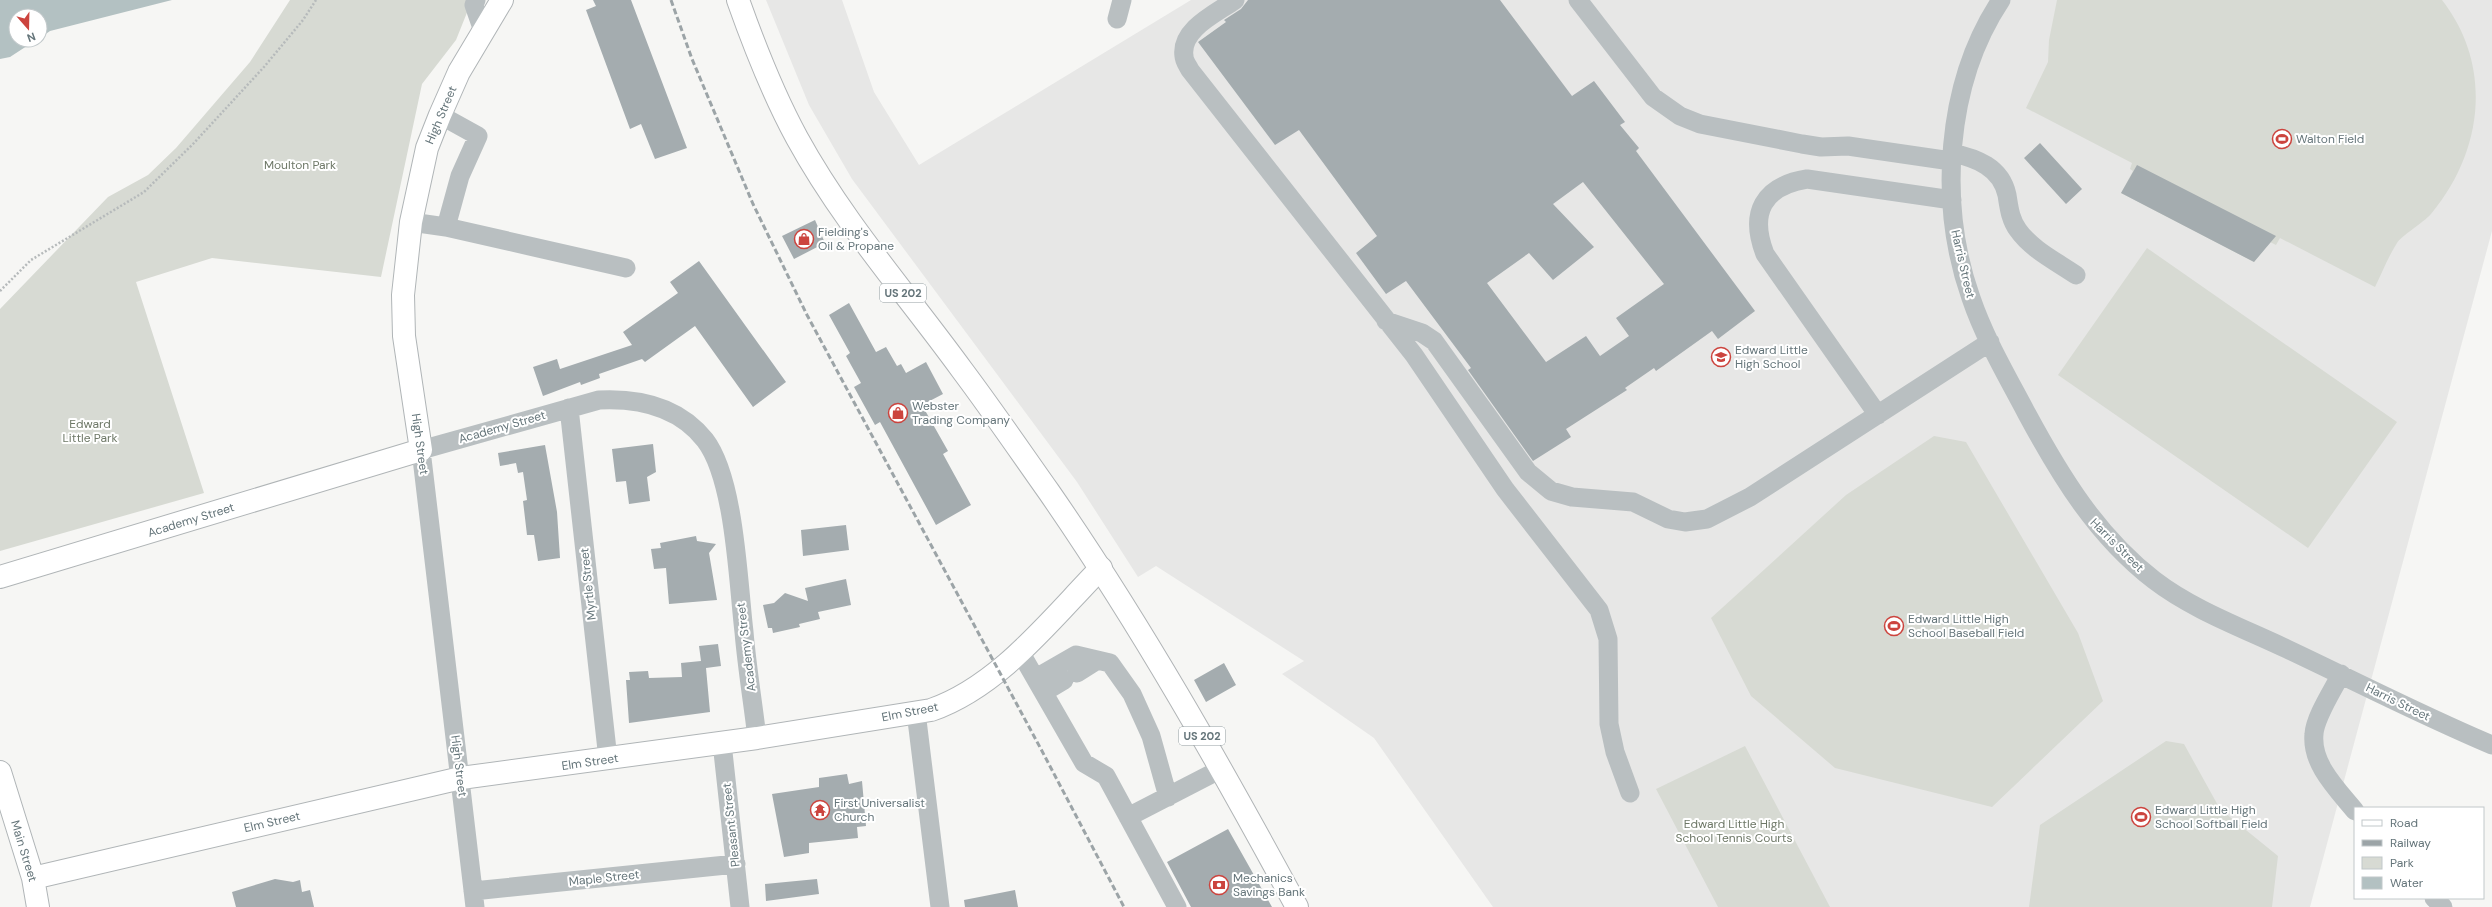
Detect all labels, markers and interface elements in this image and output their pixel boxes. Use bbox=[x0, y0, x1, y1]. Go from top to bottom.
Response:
north arrow bbox=[8, 8, 48, 48]
text: N bbox=[25, 29, 38, 45]
street label: High Street bbox=[422, 83, 461, 147]
sports icon: Walton Field bbox=[2271, 128, 2293, 150]
place label: Walton Field bbox=[2296, 131, 2364, 147]
park label: Moulton Park bbox=[264, 157, 336, 173]
place label: Fielding's Oil & Propane bbox=[818, 224, 894, 254]
shop icon: Fielding's Oil & Propane bbox=[793, 228, 815, 250]
street label: Harris Street bbox=[1947, 228, 1979, 300]
road number: US 202 bbox=[880, 284, 926, 302]
place label: Edward Little High School bbox=[1735, 342, 1808, 372]
school or university icon: Edward Little High School bbox=[1710, 346, 1732, 368]
place label: Webster Trading Company bbox=[912, 398, 1010, 428]
shop icon: Webster Trading Company bbox=[887, 402, 909, 424]
street label: Academy Street bbox=[457, 407, 548, 447]
street label: High Street bbox=[408, 412, 432, 476]
park label: Edward Little Park bbox=[63, 416, 118, 446]
street label: Academy Street bbox=[146, 499, 237, 541]
street label: Harris Street bbox=[2087, 515, 2148, 576]
street label: Myrtle Street bbox=[576, 547, 600, 621]
street label: Academy Street bbox=[733, 601, 759, 693]
place label: Edward Little High School Baseball Field bbox=[1908, 611, 2024, 641]
sports icon: Edward Little High School Baseball Field bbox=[1883, 615, 1905, 637]
street label: Harris Street bbox=[2363, 680, 2433, 725]
street label: Elm Street bbox=[880, 699, 940, 725]
road number: US 202 bbox=[1179, 727, 1225, 745]
street label: High Street bbox=[447, 734, 471, 798]
street label: Elm Street bbox=[560, 750, 620, 774]
street label: Pleasant Street bbox=[719, 782, 743, 868]
place label: First Universalist Church bbox=[834, 795, 925, 825]
temple icon: First Universalist Church bbox=[809, 799, 831, 821]
place label: Edward Little High School Softball Field bbox=[2155, 802, 2268, 832]
sports icon: Edward Little High School Softball Field bbox=[2130, 806, 2152, 828]
legend bbox=[2354, 807, 2484, 899]
street label: Elm Street bbox=[242, 808, 302, 836]
text: Road bbox=[2390, 815, 2418, 831]
park label: Edward Little High School Tennis Courts bbox=[1676, 816, 1792, 846]
street label: Main Street bbox=[7, 818, 41, 884]
text: Railway bbox=[2390, 835, 2431, 851]
text: Park bbox=[2390, 855, 2414, 871]
street label: Maple Street bbox=[568, 866, 640, 890]
place label: Mechanics Savings Bank bbox=[1233, 870, 1305, 900]
bank icon: Mechanics Savings Bank bbox=[1208, 874, 1230, 896]
text: Water bbox=[2390, 875, 2424, 891]

